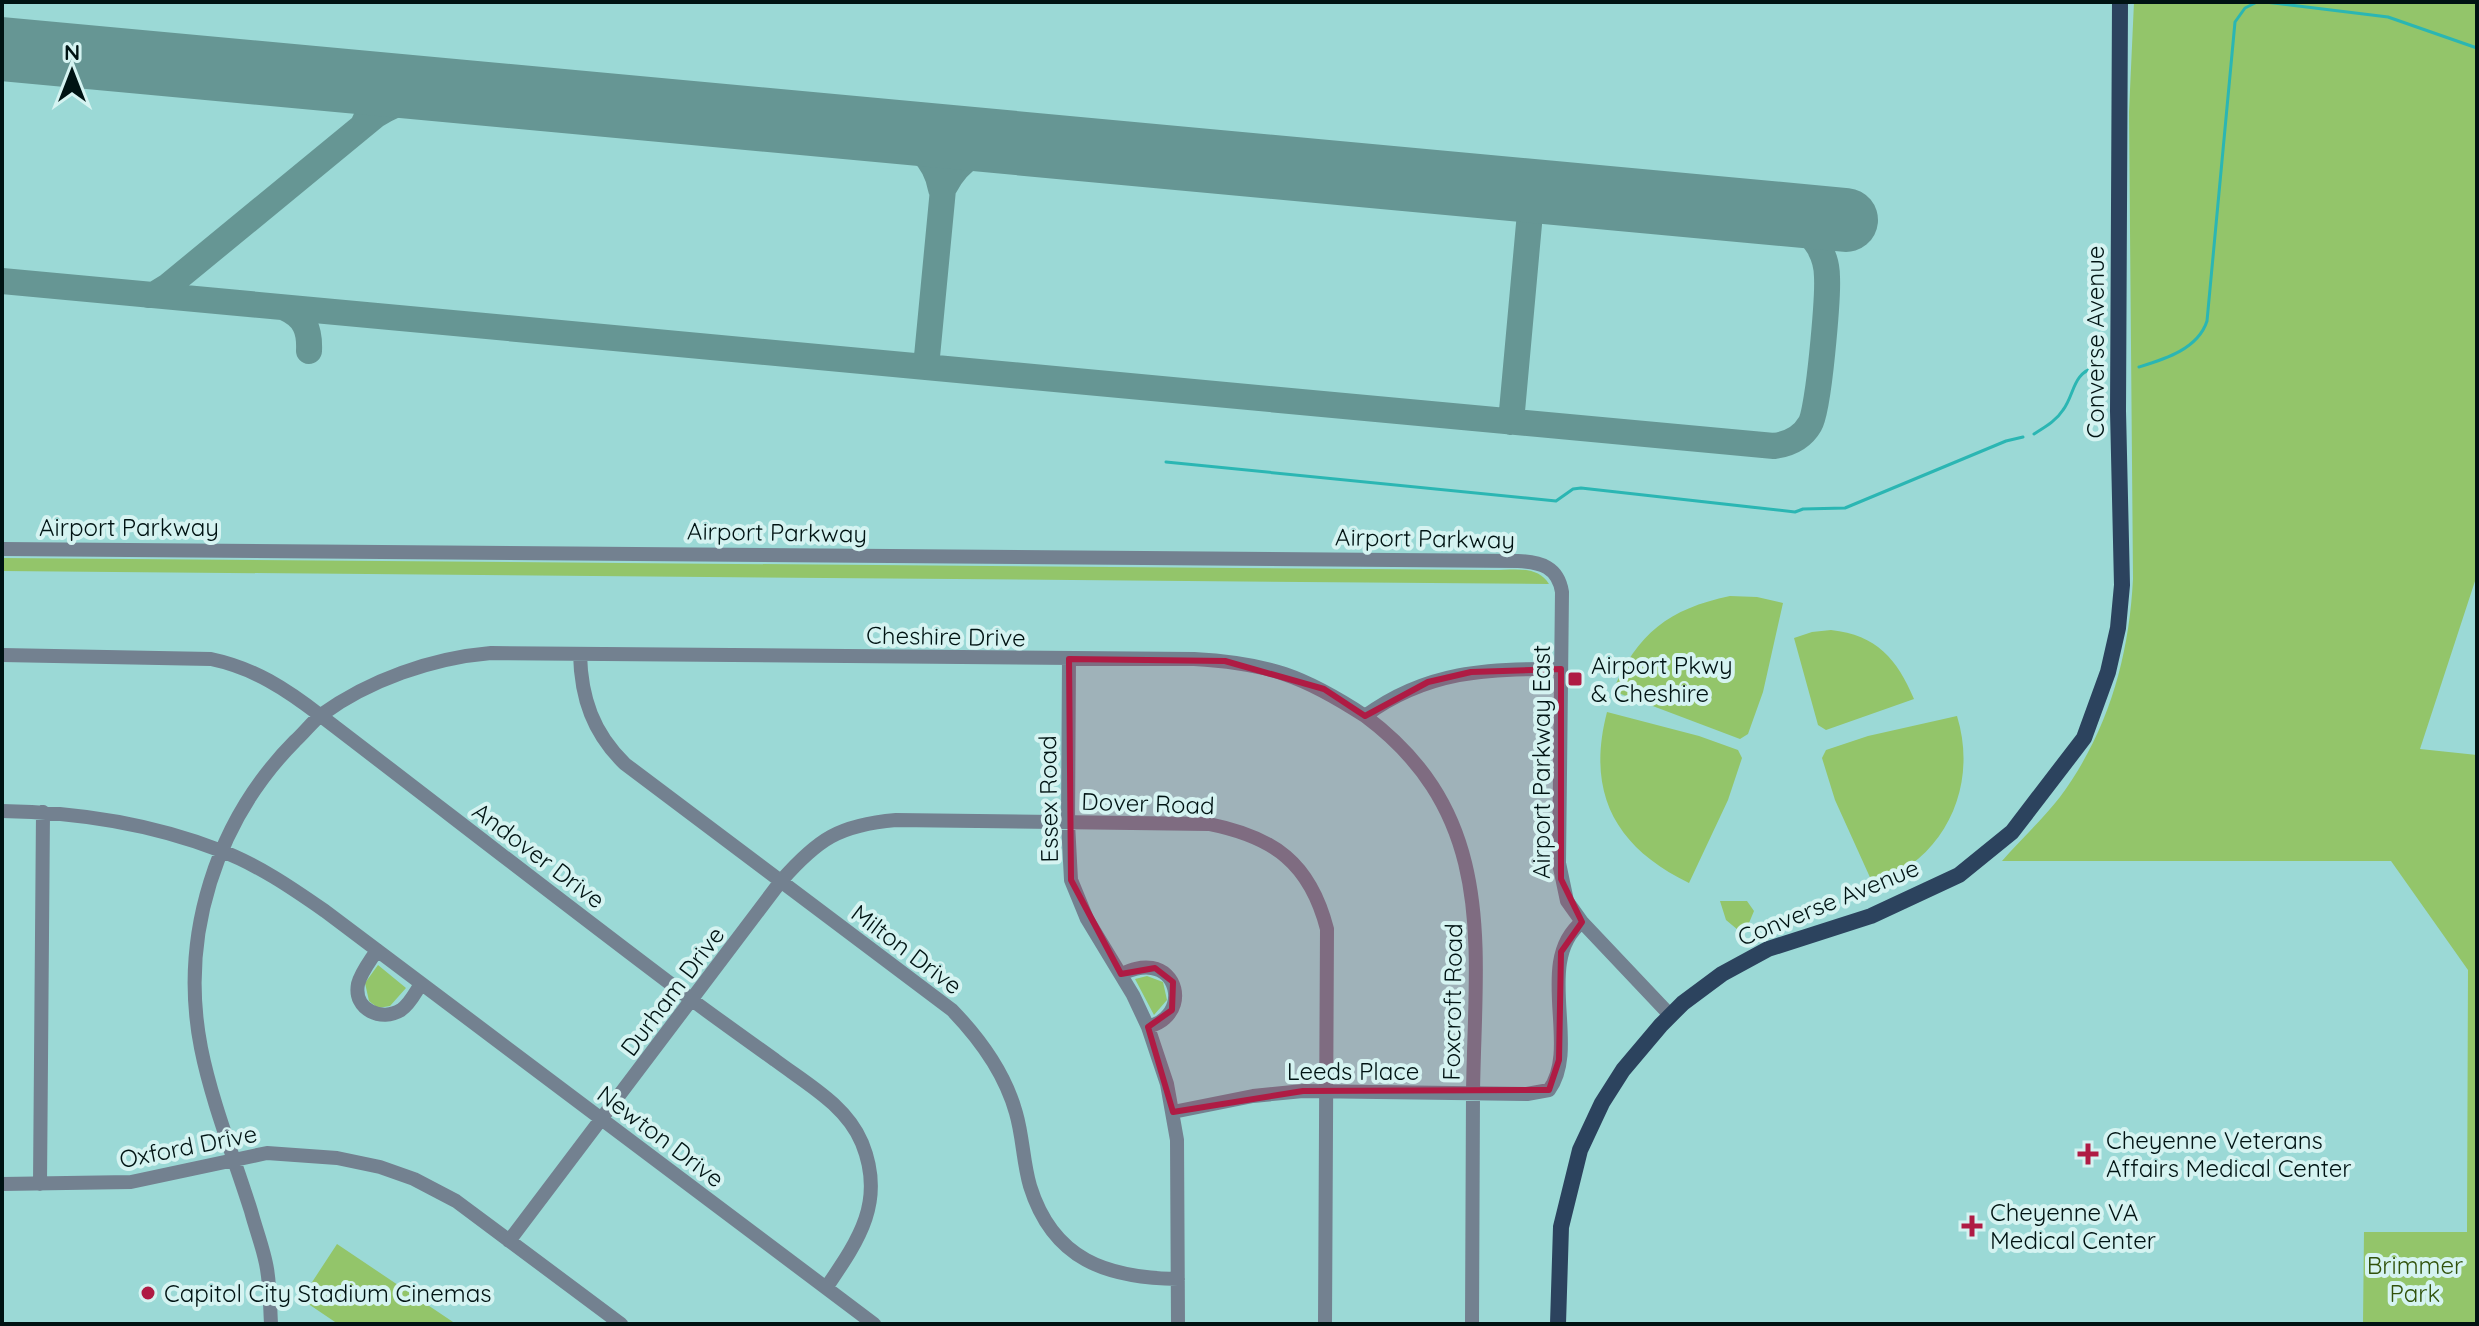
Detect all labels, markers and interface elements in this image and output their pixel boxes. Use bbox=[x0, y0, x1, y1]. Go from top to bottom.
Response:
north arrow bbox=[32, 32, 112, 112]
text: N bbox=[64, 38, 80, 66]
street label: Converse Avenue bbox=[2080, 246, 2110, 438]
street label: Airport Parkway bbox=[39, 512, 219, 542]
street label: Airport Parkway bbox=[687, 515, 867, 549]
street label: Airport Parkway bbox=[1335, 521, 1515, 555]
street label: Cheshire Drive bbox=[866, 620, 1026, 652]
street label: Airport Parkway East bbox=[1526, 645, 1556, 879]
place label: Airport Pkwy & Cheshire bbox=[1591, 650, 1733, 708]
marker: Airport Pkwy & Cheshire bbox=[1566, 670, 1584, 688]
street label: Essex Road bbox=[1032, 735, 1064, 863]
street label: Dover Road bbox=[1081, 786, 1215, 820]
street label: Andover Drive bbox=[467, 795, 611, 915]
street label: Converse Avenue bbox=[1733, 852, 1923, 952]
street label: Milton Drive bbox=[846, 898, 968, 1000]
street label: Durham Drive bbox=[614, 920, 730, 1062]
street label: Foxcroft Road bbox=[1436, 923, 1468, 1081]
street label: Leeds Place bbox=[1287, 1056, 1419, 1086]
street label: Newton Drive bbox=[592, 1079, 730, 1193]
street label: Oxford Drive bbox=[117, 1118, 259, 1174]
place label: Cheyenne Veterans Affairs Medical Center bbox=[2106, 1125, 2352, 1183]
marker: Cheyenne Veterans Affairs Medical Center bbox=[2077, 1143, 2099, 1165]
place label: Cheyenne VA Medical Center bbox=[1990, 1197, 2156, 1255]
marker: Cheyenne VA Medical Center bbox=[1961, 1215, 1983, 1237]
park label: Brimmer Park bbox=[2367, 1250, 2463, 1308]
place label: Capitol City Stadium Cinemas bbox=[164, 1278, 491, 1308]
marker: Capitol City Stadium Cinemas bbox=[139, 1284, 157, 1302]

